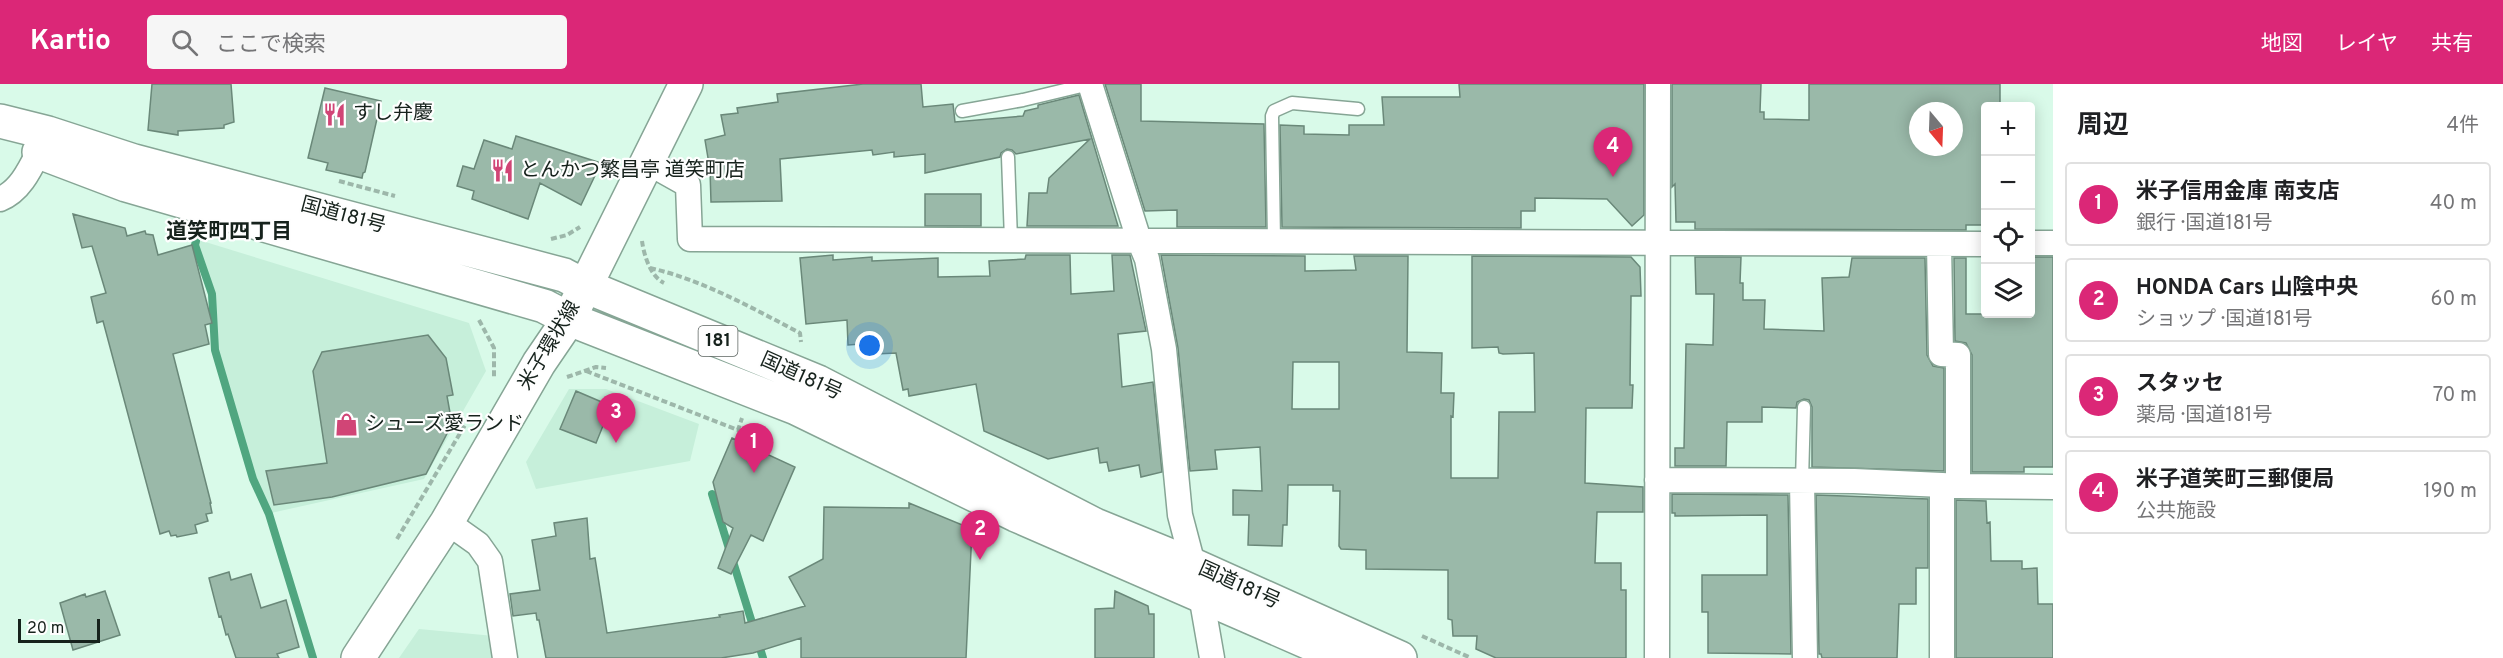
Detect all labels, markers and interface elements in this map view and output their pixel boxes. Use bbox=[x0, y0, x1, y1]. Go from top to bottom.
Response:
search box bbox=[147, 15, 567, 69]
text: Kartio bbox=[30, 24, 111, 60]
icon: search bbox=[168, 26, 201, 59]
text: 地図 bbox=[2261, 31, 2303, 58]
text: レイヤ bbox=[2336, 31, 2398, 58]
text: 共有 bbox=[2431, 31, 2473, 58]
text: ここで検索 bbox=[216, 32, 326, 59]
restaurant icon: すし弁慶 bbox=[322, 101, 348, 127]
place label: すし弁慶 bbox=[353, 101, 433, 127]
north arrow bbox=[1909, 102, 1963, 156]
map controls bbox=[1981, 102, 2035, 318]
button: + bbox=[1981, 102, 2035, 156]
text: 周辺 bbox=[2077, 110, 2129, 143]
text: 4件 bbox=[2447, 113, 2479, 139]
pin: 4 bbox=[1594, 128, 1632, 177]
button: − bbox=[1981, 156, 2035, 210]
restaurant icon: とんかつ繁昌亭 道笑町店 bbox=[489, 158, 515, 184]
place label: とんかつ繁昌亭 道笑町店 bbox=[520, 158, 745, 184]
text: 米子信用金庫 南支店 bbox=[2136, 179, 2340, 206]
text: 1 bbox=[2095, 191, 2103, 217]
text: 40 m bbox=[2430, 191, 2477, 217]
street label: 国道181号 bbox=[298, 192, 388, 240]
button: locate bbox=[1981, 210, 2035, 264]
text: 銀行 · 国道181号 bbox=[2136, 211, 2273, 237]
district label: 道笑町四丁目 bbox=[166, 219, 292, 246]
button: layers bbox=[1981, 264, 2035, 318]
text: HONDA Cars 山陰中央 bbox=[2136, 275, 2358, 302]
text: 2 bbox=[2092, 287, 2105, 313]
text: 60 m bbox=[2431, 287, 2477, 313]
street label: 米子環状線 bbox=[513, 296, 587, 396]
text: ショップ · 国道181号 bbox=[2136, 307, 2313, 333]
road number: 181 bbox=[698, 326, 738, 356]
your location bbox=[855, 331, 884, 360]
street label: 国道181号 bbox=[756, 347, 846, 407]
text: スタッセ bbox=[2136, 371, 2224, 398]
text: 3 bbox=[2093, 383, 2105, 409]
text: 70 m bbox=[2433, 383, 2477, 409]
pin: 3 bbox=[596, 394, 636, 443]
text: 薬局 · 国道181号 bbox=[2136, 403, 2273, 429]
shop icon: シューズ愛ランド bbox=[334, 412, 360, 438]
place label: シューズ愛ランド bbox=[365, 412, 524, 438]
pin: 1 bbox=[734, 424, 774, 473]
text: 米子道笑町三郵便局 bbox=[2136, 467, 2334, 494]
text: 4 bbox=[2092, 479, 2105, 505]
text: 190 m bbox=[2423, 479, 2477, 505]
text: 公共施設 bbox=[2136, 499, 2216, 525]
pin: 2 bbox=[960, 510, 1000, 560]
street label: 国道181号 bbox=[1194, 556, 1284, 616]
scale bar bbox=[18, 616, 100, 644]
text: 20 m bbox=[27, 619, 64, 639]

